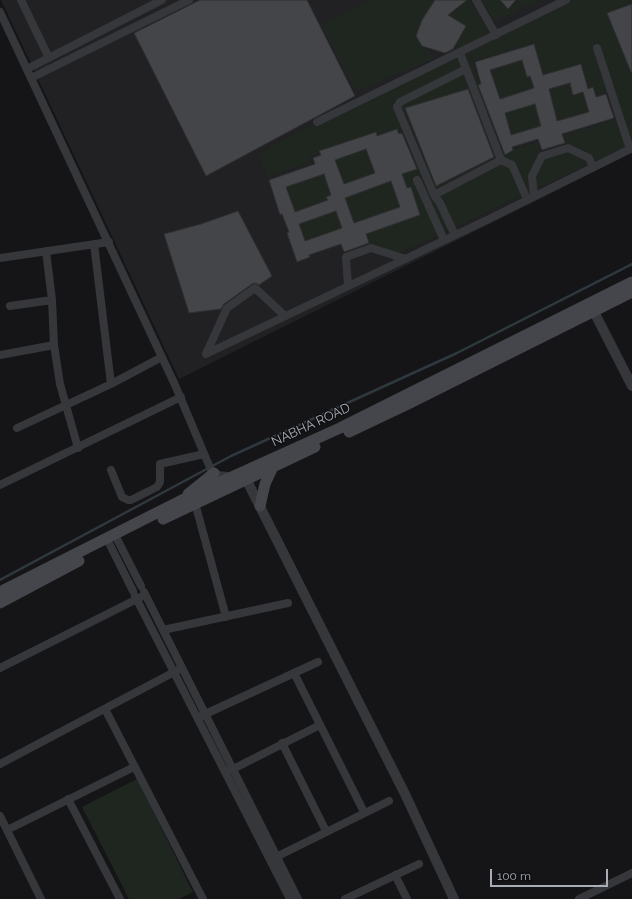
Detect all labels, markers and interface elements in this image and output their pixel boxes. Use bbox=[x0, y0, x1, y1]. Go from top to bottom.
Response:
street label: NABHA ROAD bbox=[269, 400, 353, 450]
scale bar bbox=[492, 861, 610, 887]
text: 100 m bbox=[497, 869, 531, 883]

